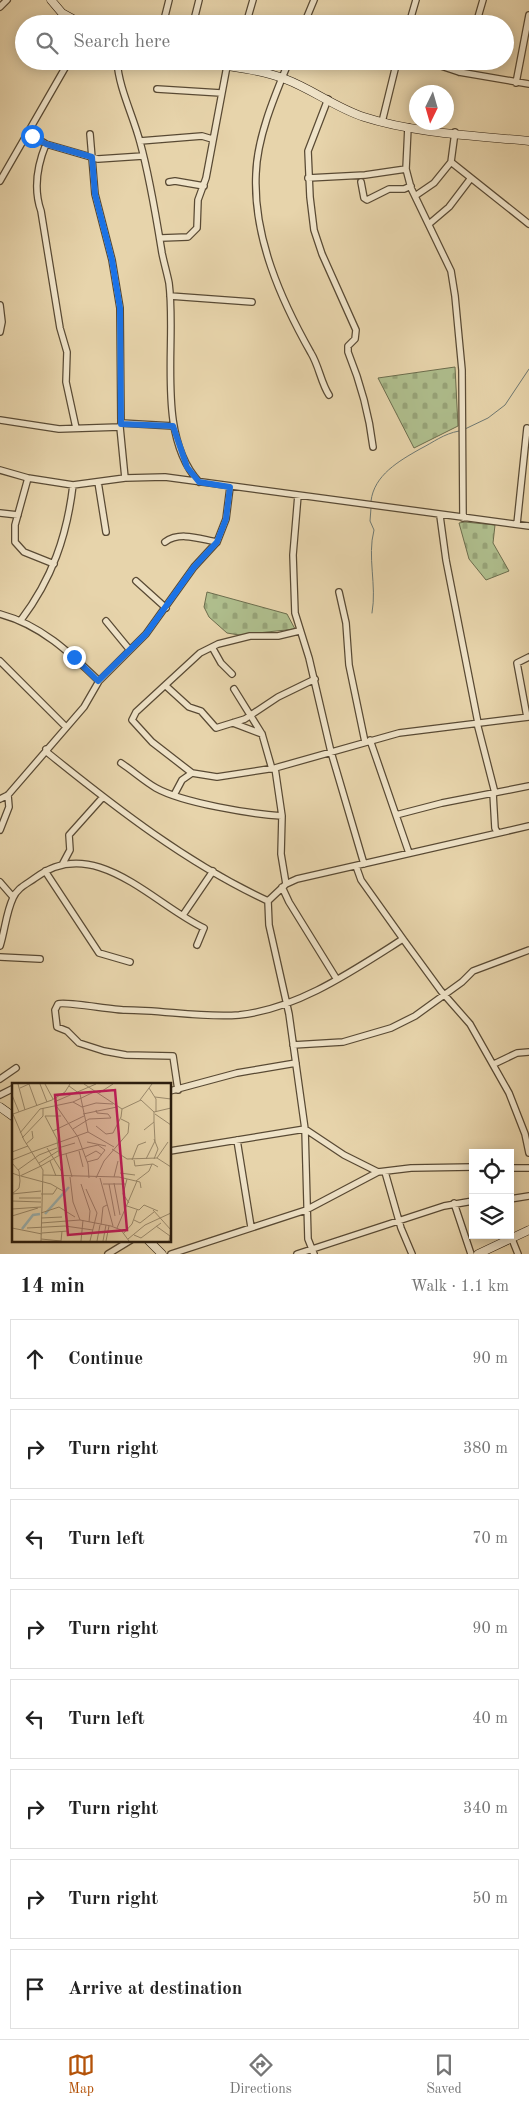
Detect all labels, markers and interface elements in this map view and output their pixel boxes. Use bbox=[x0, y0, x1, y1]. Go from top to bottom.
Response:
search box bbox=[15, 15, 514, 70]
icon: search bbox=[33, 29, 61, 57]
text: Search here bbox=[73, 33, 170, 52]
north arrow bbox=[409, 85, 454, 130]
route start bbox=[21, 125, 44, 148]
route end bbox=[63, 646, 86, 669]
inset map bbox=[12, 1083, 171, 1242]
map controls bbox=[469, 1149, 514, 1239]
button: locate bbox=[469, 1149, 514, 1194]
button: layers bbox=[469, 1194, 514, 1239]
text: 14 min bbox=[20, 1276, 85, 1297]
text: Walk · 1.1 km bbox=[411, 1279, 509, 1295]
icon: ahead bbox=[21, 1345, 49, 1373]
text: Continue bbox=[68, 1350, 143, 1369]
text: 90 m bbox=[472, 1351, 508, 1367]
icon: right bbox=[21, 1435, 49, 1463]
text: Turn right bbox=[68, 1440, 158, 1459]
text: 380 m bbox=[463, 1441, 508, 1457]
icon: left bbox=[21, 1525, 49, 1553]
text: Turn left bbox=[68, 1530, 145, 1549]
text: 70 m bbox=[472, 1531, 508, 1547]
icon: right bbox=[21, 1615, 49, 1643]
text: Turn right bbox=[68, 1620, 158, 1639]
text: 90 m bbox=[472, 1621, 508, 1637]
icon: left bbox=[21, 1705, 49, 1733]
text: Turn left bbox=[68, 1710, 145, 1729]
text: 40 m bbox=[472, 1711, 508, 1727]
icon: right bbox=[21, 1795, 49, 1823]
text: Turn right bbox=[68, 1800, 158, 1819]
text: 340 m bbox=[463, 1801, 508, 1817]
icon: right bbox=[21, 1885, 49, 1913]
text: Turn right bbox=[68, 1890, 158, 1909]
text: 50 m bbox=[472, 1891, 508, 1907]
icon: arrive bbox=[21, 1975, 49, 2003]
text: Arrive at destination bbox=[68, 1980, 242, 1999]
tab: Map bbox=[67, 2051, 95, 2098]
tab: Directions bbox=[230, 2051, 292, 2098]
tab: Saved bbox=[426, 2051, 462, 2098]

